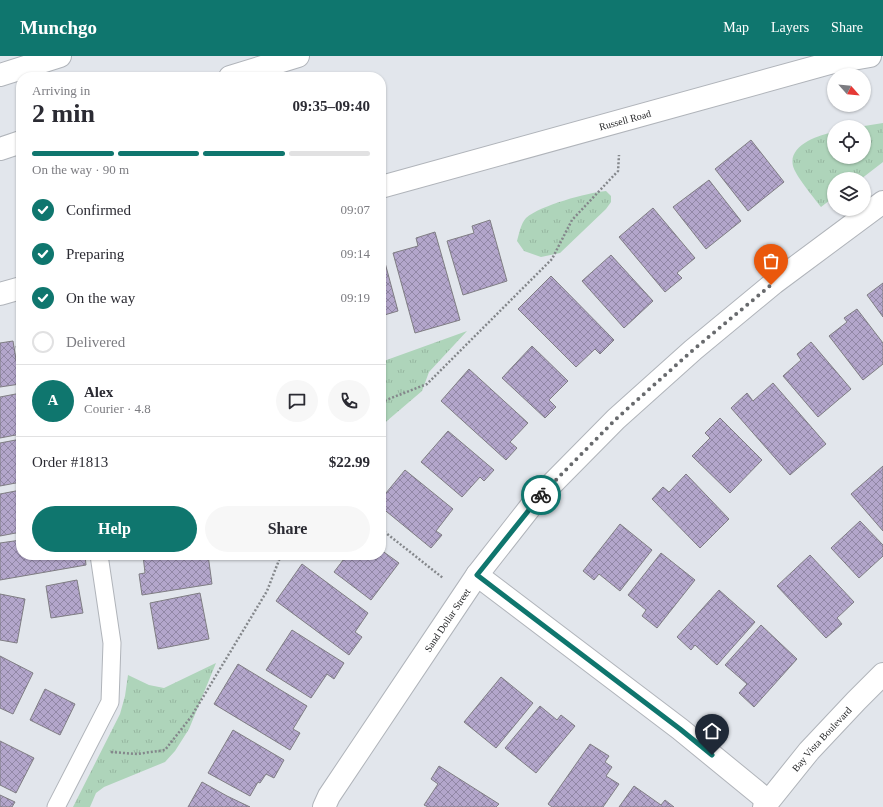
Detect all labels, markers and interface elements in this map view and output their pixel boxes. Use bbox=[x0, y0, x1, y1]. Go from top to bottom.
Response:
text: Munchgo bbox=[20, 17, 97, 38]
text: Map bbox=[723, 20, 749, 35]
text: Layers bbox=[771, 20, 809, 35]
text: Share bbox=[831, 20, 863, 35]
north arrow bbox=[827, 68, 871, 112]
map controls bbox=[827, 68, 871, 216]
text: Arriving in bbox=[32, 83, 90, 98]
text: 09:35–09:40 bbox=[293, 98, 370, 114]
text: 2 min bbox=[32, 99, 95, 128]
street label: Russell Road bbox=[598, 107, 652, 132]
button: locate bbox=[827, 120, 871, 164]
text: On the way · 90 m bbox=[32, 162, 129, 177]
button: layers bbox=[827, 172, 871, 216]
icon: check bbox=[32, 199, 54, 221]
text: Confirmed bbox=[66, 202, 131, 218]
text: 09:07 bbox=[340, 202, 370, 217]
icon: check bbox=[32, 243, 54, 265]
pin bbox=[754, 244, 788, 285]
text: Preparing bbox=[66, 246, 124, 262]
text: 09:14 bbox=[340, 246, 370, 261]
icon: bag bbox=[760, 250, 782, 272]
icon: check bbox=[32, 287, 54, 309]
text: On the way bbox=[66, 290, 135, 306]
text: 09:19 bbox=[340, 290, 370, 305]
text: Delivered bbox=[66, 334, 125, 350]
button: chat bbox=[276, 380, 318, 422]
button: phone bbox=[328, 380, 370, 422]
text: Alex bbox=[84, 384, 113, 400]
text: A bbox=[48, 392, 58, 408]
text: Courier · 4.8 bbox=[84, 401, 151, 416]
text: Order #1813 bbox=[32, 454, 108, 470]
text: $22.99 bbox=[329, 454, 370, 470]
courier bbox=[521, 475, 561, 515]
icon: bike bbox=[530, 484, 552, 506]
button: Help bbox=[32, 506, 197, 552]
button: Share bbox=[205, 506, 370, 552]
street label: Sand Dollar Street bbox=[422, 586, 472, 654]
street label: Bay Vista Boulevard bbox=[789, 704, 853, 773]
pin bbox=[695, 714, 729, 755]
icon: home bbox=[701, 720, 723, 742]

